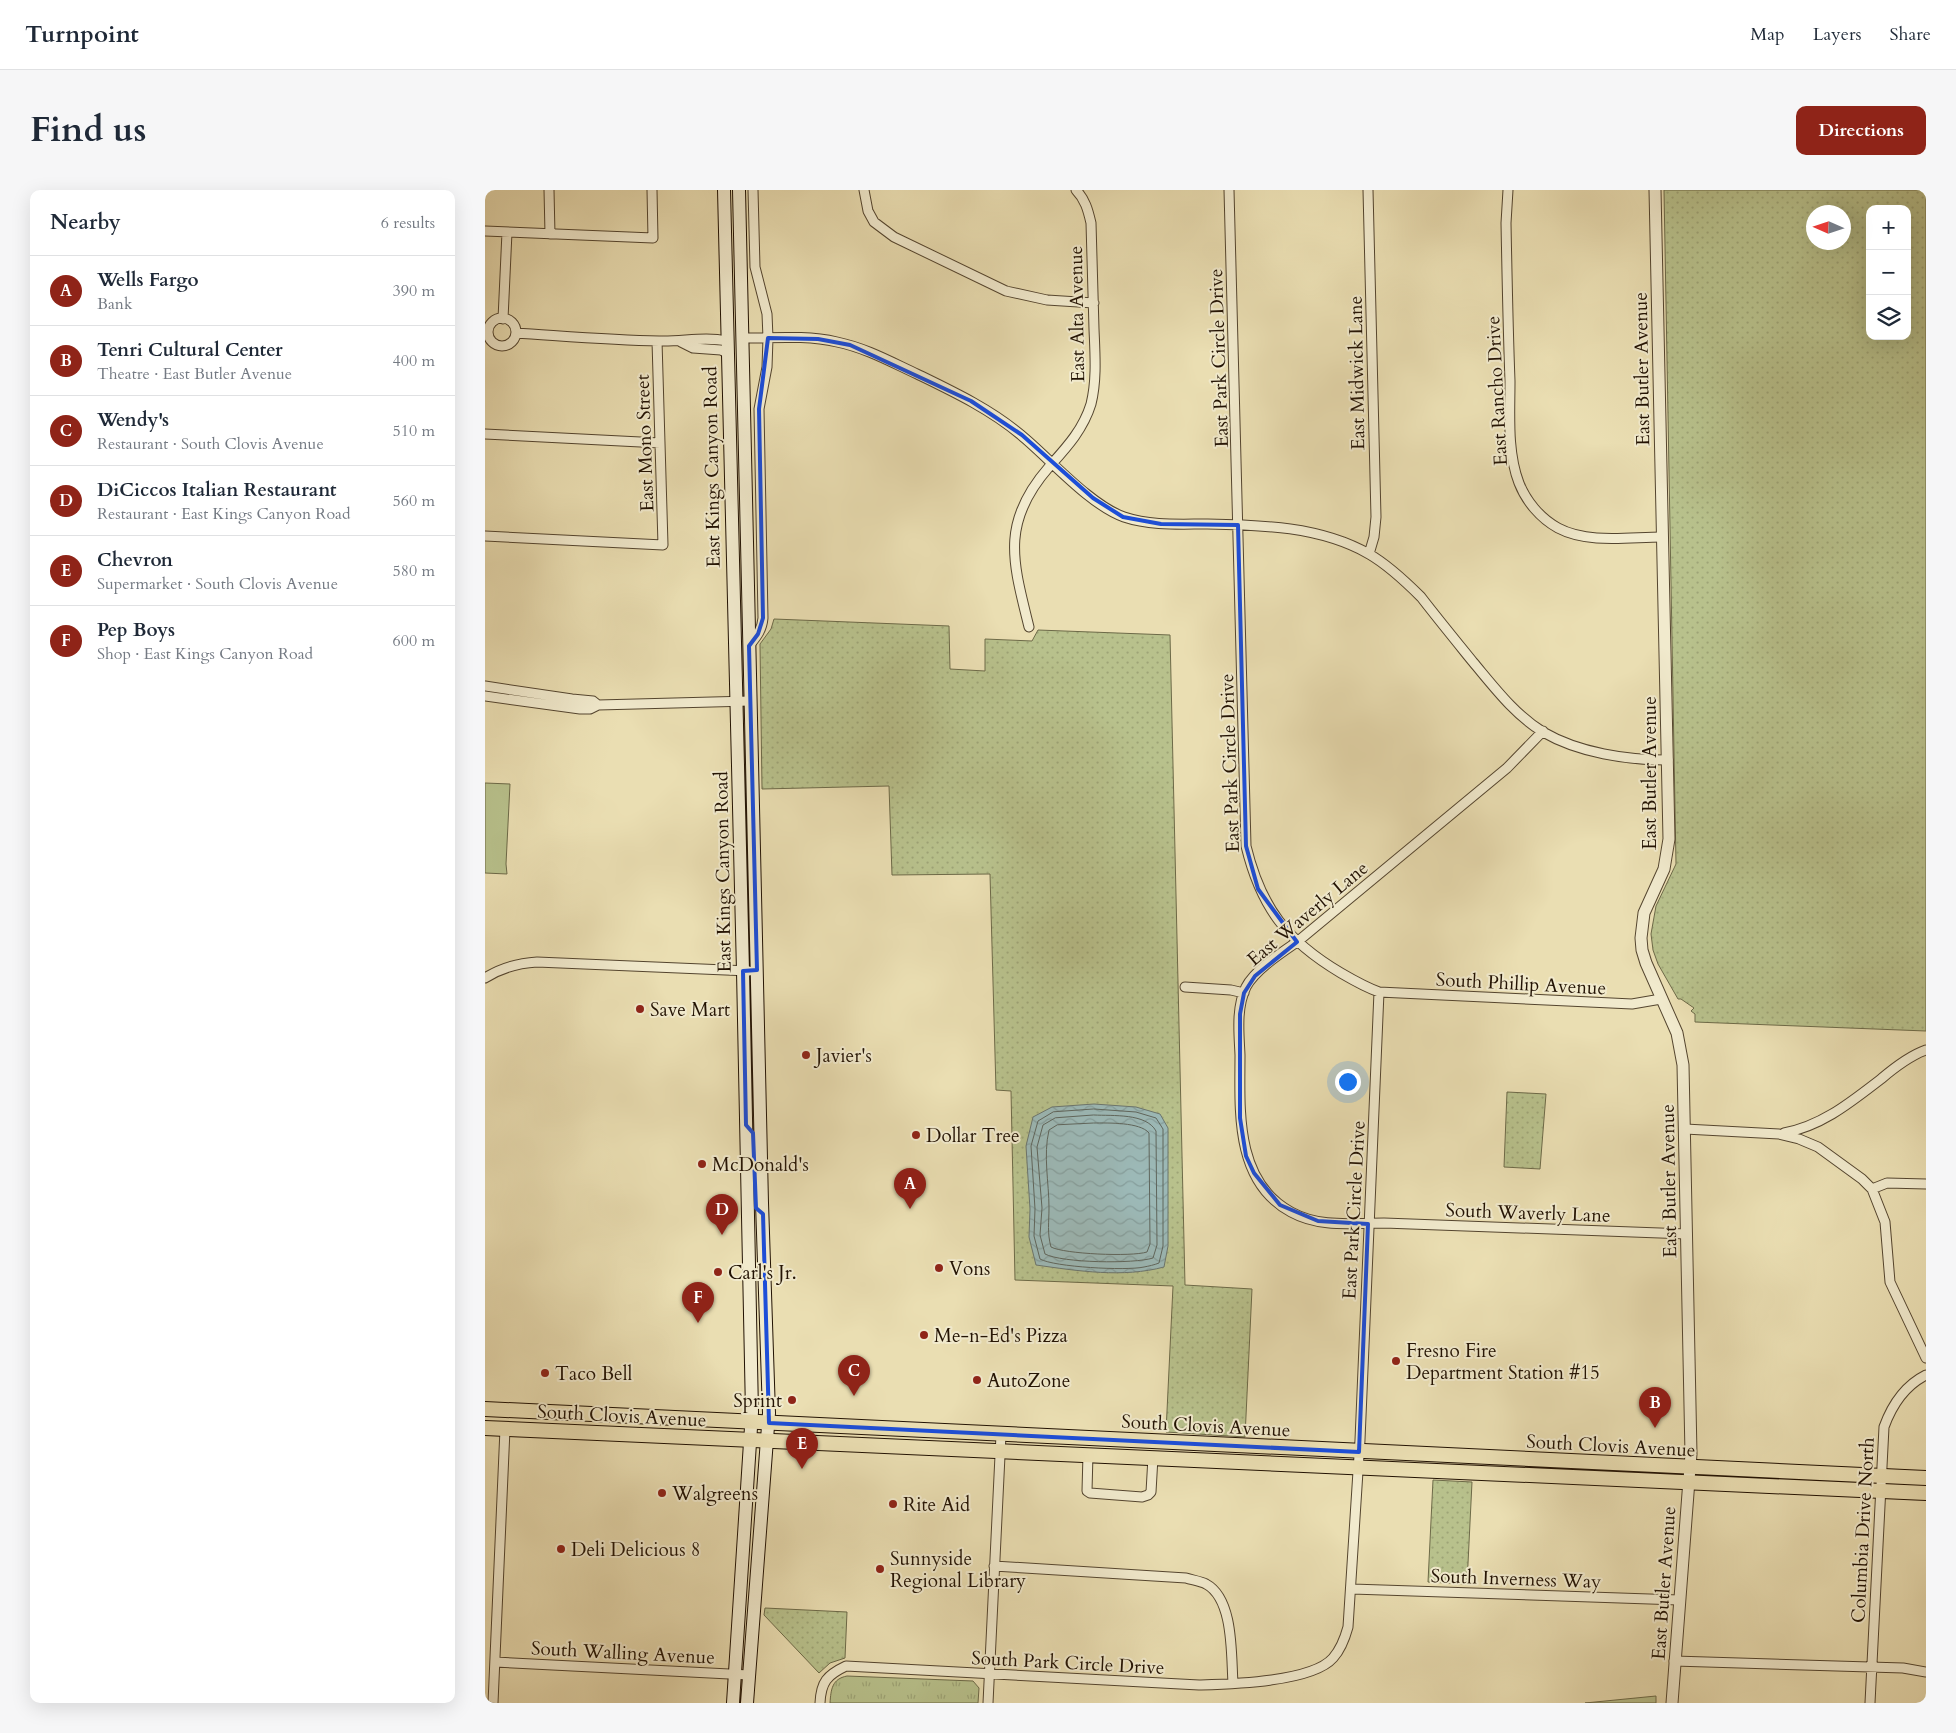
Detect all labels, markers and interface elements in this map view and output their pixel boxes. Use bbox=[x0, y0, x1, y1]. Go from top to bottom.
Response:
text: Turnpoint bbox=[25, 18, 139, 51]
text: Map bbox=[1750, 22, 1785, 47]
text: Layers bbox=[1813, 22, 1862, 47]
text: Share bbox=[1890, 22, 1931, 47]
text: Find us bbox=[30, 106, 146, 154]
button: Directions bbox=[1796, 106, 1926, 155]
north arrow bbox=[1806, 205, 1851, 250]
map controls bbox=[1866, 205, 1911, 340]
button: + bbox=[1866, 205, 1911, 250]
text: Nearby bbox=[50, 208, 121, 237]
text: 6 results bbox=[381, 212, 435, 234]
street label: East Alta Avenue bbox=[1063, 245, 1091, 383]
button: − bbox=[1866, 250, 1911, 295]
text: Wells Fargo bbox=[97, 267, 199, 293]
street label: East Park Circle Drive bbox=[1203, 268, 1235, 448]
text: A bbox=[60, 280, 72, 302]
text: 390 m bbox=[393, 280, 435, 302]
street label: East Butler Avenue bbox=[1628, 292, 1656, 446]
text: Bank bbox=[97, 293, 132, 315]
button: layers bbox=[1866, 295, 1911, 340]
street label: East Midwick Lane bbox=[1343, 296, 1371, 450]
street label: East Rancho Drive bbox=[1480, 315, 1514, 467]
text: Tenri Cultural Center bbox=[97, 337, 283, 363]
text: B bbox=[60, 350, 72, 372]
text: 400 m bbox=[393, 350, 435, 372]
text: Theatre · East Butler Avenue bbox=[97, 363, 292, 385]
street label: East Kings Canyon Road bbox=[697, 366, 727, 568]
street label: East Mono Street bbox=[630, 374, 660, 512]
text: Wendy's bbox=[97, 407, 169, 433]
text: C bbox=[60, 420, 72, 442]
text: 510 m bbox=[393, 420, 435, 442]
text: Restaurant · South Clovis Avenue bbox=[97, 433, 324, 455]
text: DiCiccos Italian Restaurant bbox=[97, 477, 337, 503]
text: D bbox=[59, 490, 73, 512]
text: 560 m bbox=[393, 490, 435, 512]
text: Restaurant · East Kings Canyon Road bbox=[97, 503, 351, 525]
text: Chevron bbox=[97, 547, 173, 573]
text: E bbox=[61, 560, 71, 582]
text: 580 m bbox=[393, 560, 435, 582]
text: Supermarket · South Clovis Avenue bbox=[97, 573, 338, 595]
text: Pep Boys bbox=[97, 617, 175, 643]
text: F bbox=[61, 630, 71, 652]
text: 600 m bbox=[393, 630, 435, 652]
text: Shop · East Kings Canyon Road bbox=[97, 643, 313, 665]
street label: East Park Circle Drive bbox=[1214, 673, 1246, 853]
street label: East Butler Avenue bbox=[1637, 696, 1663, 850]
street label: East Kings Canyon Road bbox=[708, 771, 738, 973]
street label: East Waverly Lane bbox=[1241, 855, 1374, 972]
street label: South Phillip Avenue bbox=[1435, 967, 1607, 1001]
place label: Save Mart bbox=[650, 997, 730, 1023]
marker: Save Mart bbox=[634, 1003, 646, 1015]
place label: Javier's bbox=[813, 1043, 872, 1069]
marker: Javier's bbox=[800, 1049, 812, 1061]
your location bbox=[1335, 1069, 1361, 1095]
street label: East Butler Avenue bbox=[1655, 1104, 1683, 1258]
street label: East Park Circle Drive bbox=[1336, 1120, 1372, 1300]
place label: Dollar Tree bbox=[926, 1123, 1020, 1149]
marker: Dollar Tree bbox=[910, 1129, 922, 1141]
place label: McDonald's bbox=[712, 1152, 809, 1178]
marker: McDonald's bbox=[696, 1158, 708, 1170]
pin: A bbox=[894, 1168, 926, 1209]
pin: D bbox=[706, 1194, 738, 1235]
street label: South Waverly Lane bbox=[1445, 1197, 1611, 1229]
place label: Vons bbox=[949, 1256, 990, 1282]
place label: Carl's Jr. bbox=[728, 1260, 796, 1286]
marker: Vons bbox=[933, 1262, 945, 1274]
marker: Carl's Jr. bbox=[712, 1266, 724, 1278]
pin: F bbox=[682, 1282, 714, 1323]
place label: Me-n-Ed's Pizza bbox=[934, 1323, 1068, 1349]
marker: Me-n-Ed's Pizza bbox=[918, 1329, 930, 1341]
place label: Fresno Fire Department Station #15 bbox=[1406, 1338, 1600, 1386]
pin: C bbox=[838, 1355, 870, 1396]
marker: Fresno Fire Department Station #15 bbox=[1390, 1355, 1402, 1367]
place label: Taco Bell bbox=[555, 1361, 633, 1387]
marker: Taco Bell bbox=[539, 1367, 551, 1379]
place label: AutoZone bbox=[987, 1368, 1070, 1394]
marker: AutoZone bbox=[971, 1374, 983, 1386]
pin: B bbox=[1639, 1387, 1671, 1428]
place label: Sprint bbox=[733, 1388, 782, 1414]
marker: Sprint bbox=[786, 1394, 798, 1406]
street label: South Clovis Avenue bbox=[537, 1399, 707, 1433]
street label: South Clovis Avenue bbox=[1121, 1409, 1291, 1443]
pin: E bbox=[786, 1428, 818, 1469]
street label: South Clovis Avenue bbox=[1526, 1429, 1696, 1463]
street label: Columbia Drive North bbox=[1845, 1436, 1881, 1624]
place label: Walgreens bbox=[671, 1481, 758, 1507]
marker: Walgreens bbox=[656, 1487, 668, 1499]
place label: Rite Aid bbox=[903, 1492, 970, 1518]
marker: Rite Aid bbox=[887, 1498, 899, 1510]
street label: East Butler Avenue bbox=[1646, 1505, 1682, 1661]
place label: Deli Delicious 8 bbox=[571, 1537, 700, 1563]
marker: Deli Delicious 8 bbox=[555, 1543, 567, 1555]
place label: Sunnyside Regional Library bbox=[890, 1546, 1026, 1594]
marker: Sunnyside Regional Library bbox=[874, 1563, 886, 1575]
street label: South Inverness Way bbox=[1430, 1563, 1602, 1595]
street label: South Walling Avenue bbox=[530, 1635, 716, 1671]
street label: South Park Circle Drive bbox=[971, 1645, 1165, 1681]

